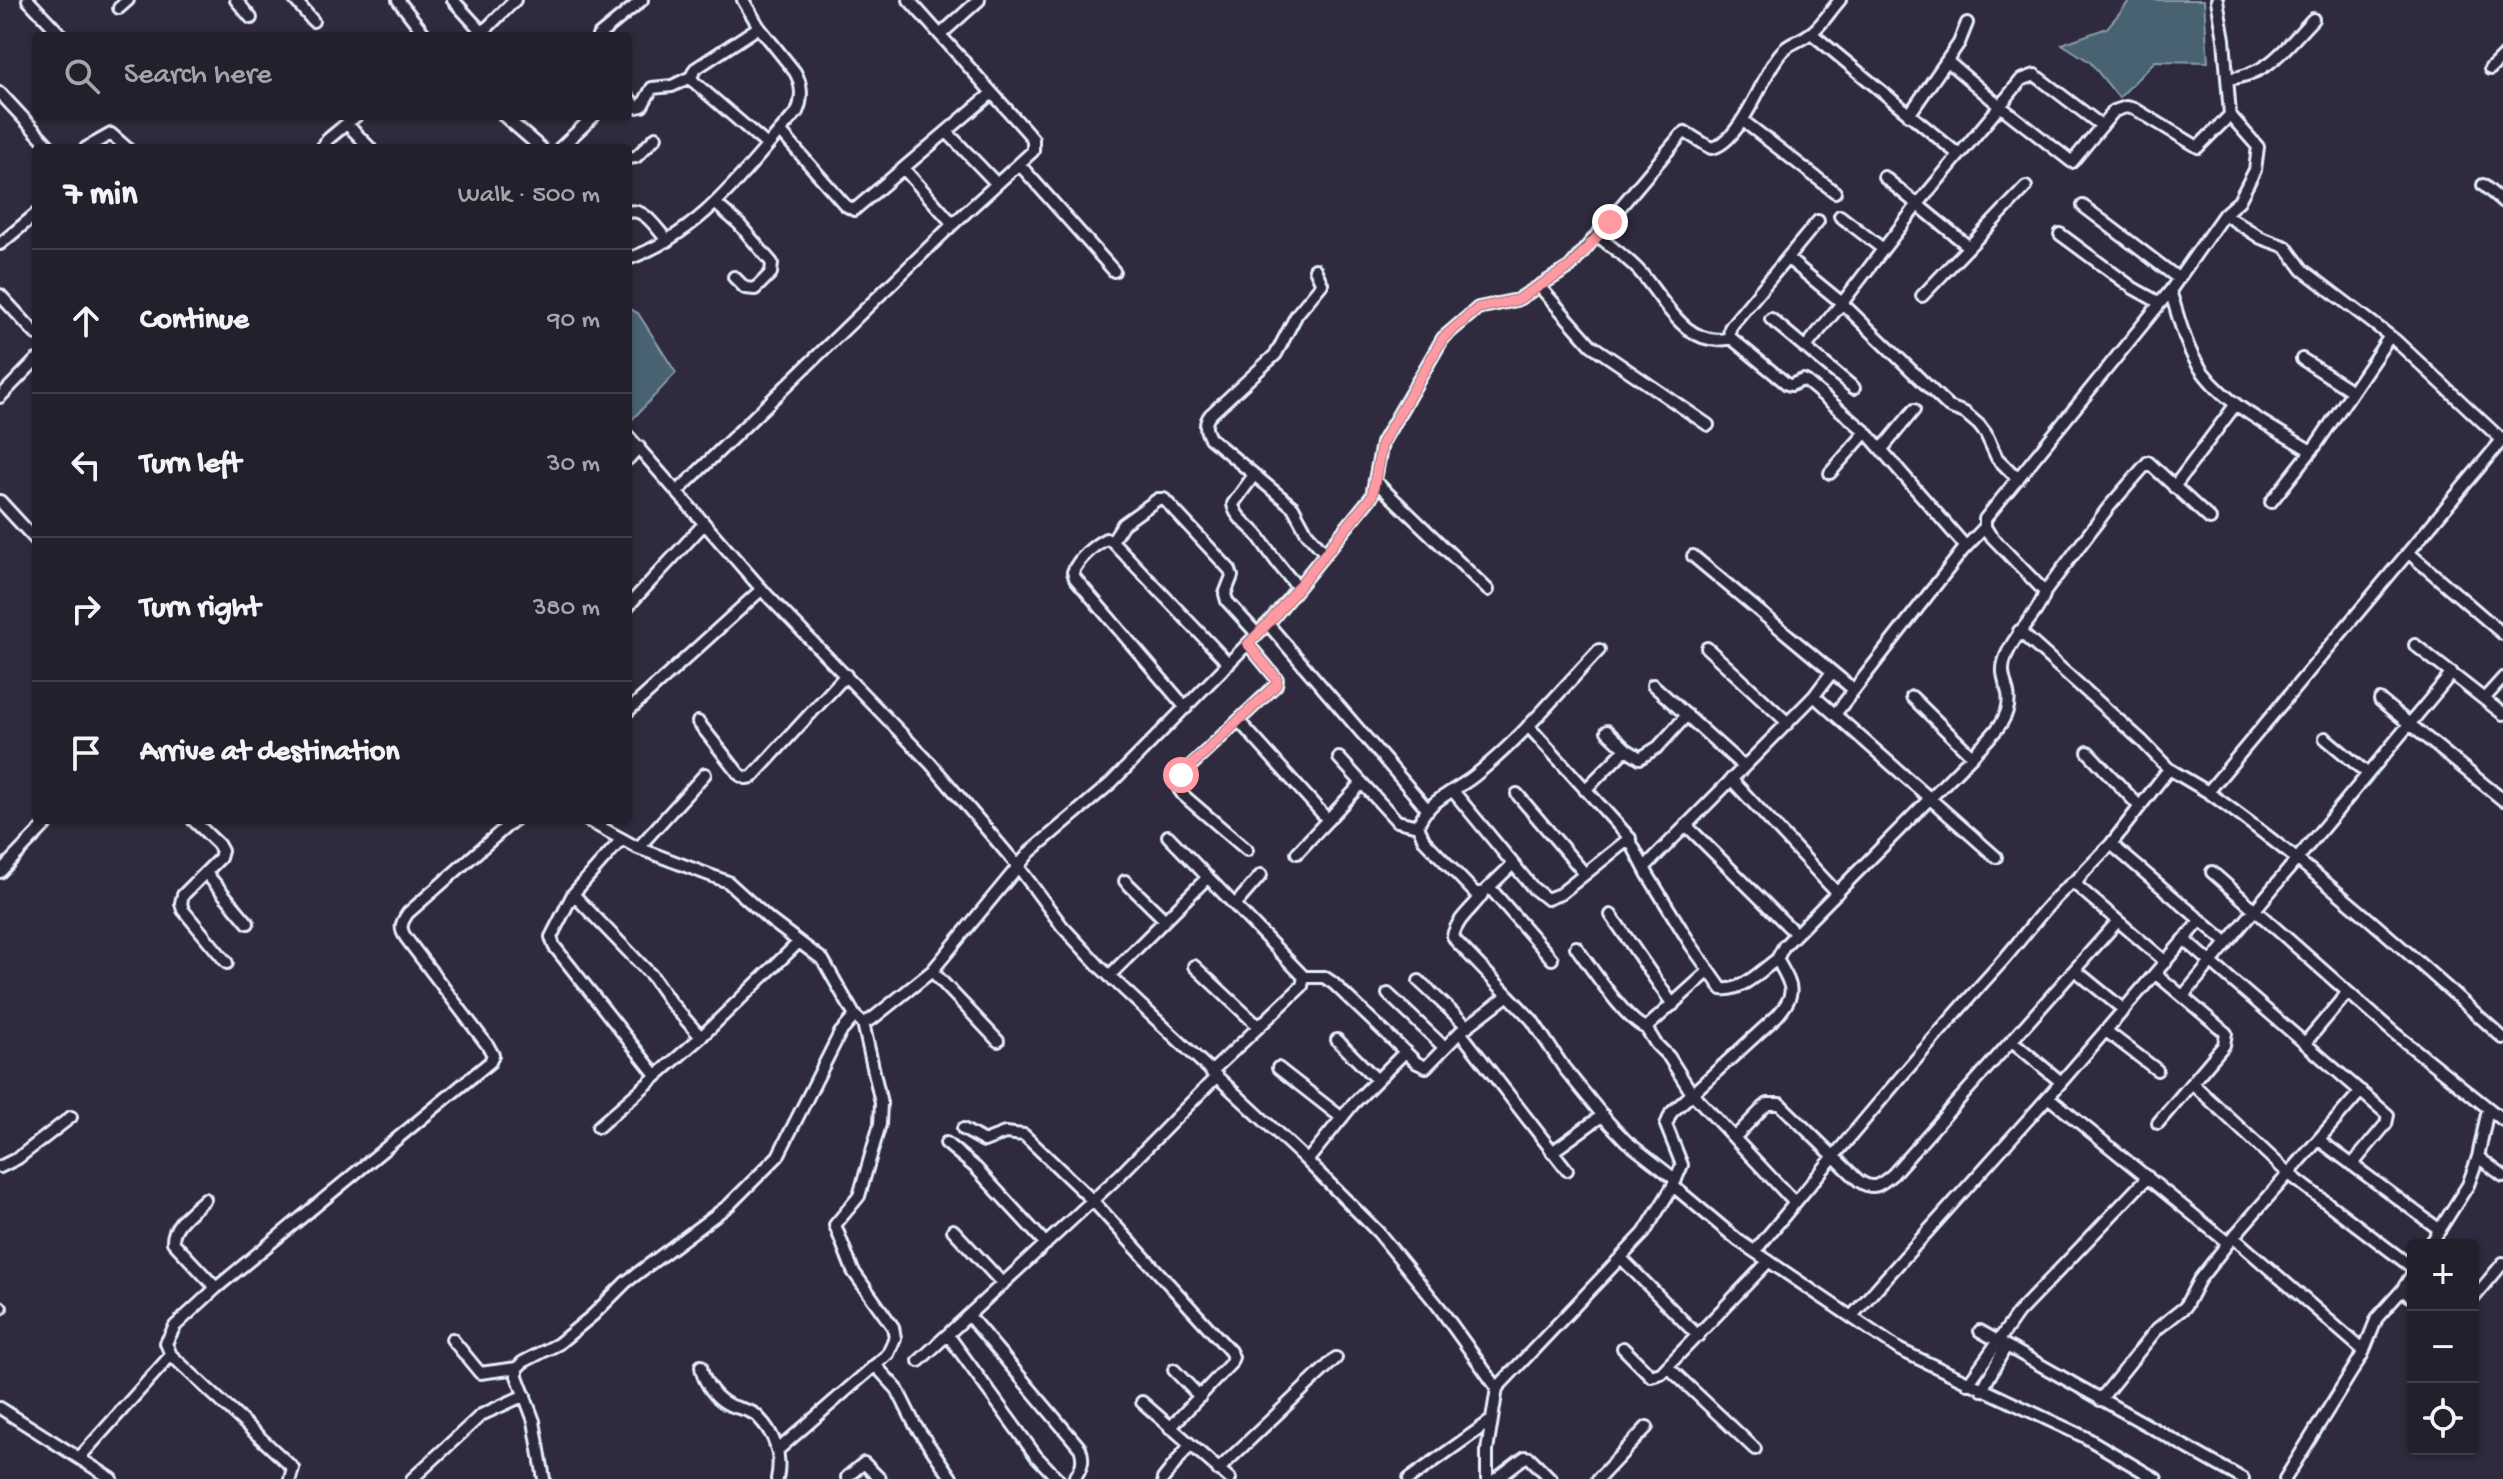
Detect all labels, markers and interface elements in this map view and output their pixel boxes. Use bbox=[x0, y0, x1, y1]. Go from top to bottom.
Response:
search box bbox=[32, 32, 632, 120]
icon: search bbox=[60, 54, 104, 98]
text: Search here bbox=[124, 59, 272, 94]
text: 7 min bbox=[64, 176, 137, 216]
text: Walk · 500 m bbox=[458, 181, 600, 212]
route end bbox=[1592, 204, 1628, 240]
icon: ahead bbox=[64, 299, 108, 343]
text: Continue bbox=[140, 304, 249, 339]
text: 90 m bbox=[548, 306, 600, 337]
icon: left bbox=[64, 443, 108, 487]
text: Turn left bbox=[140, 448, 241, 483]
text: 30 m bbox=[547, 450, 600, 481]
icon: right bbox=[64, 587, 108, 631]
text: Turn right bbox=[140, 592, 260, 627]
text: 380 m bbox=[533, 594, 600, 625]
icon: arrive bbox=[64, 731, 108, 775]
text: Arrive at destination bbox=[140, 736, 400, 771]
route start bbox=[1163, 757, 1199, 793]
map controls bbox=[2407, 1239, 2479, 1455]
button: + bbox=[2407, 1239, 2479, 1311]
button: − bbox=[2407, 1311, 2479, 1383]
button: locate bbox=[2407, 1383, 2479, 1455]

